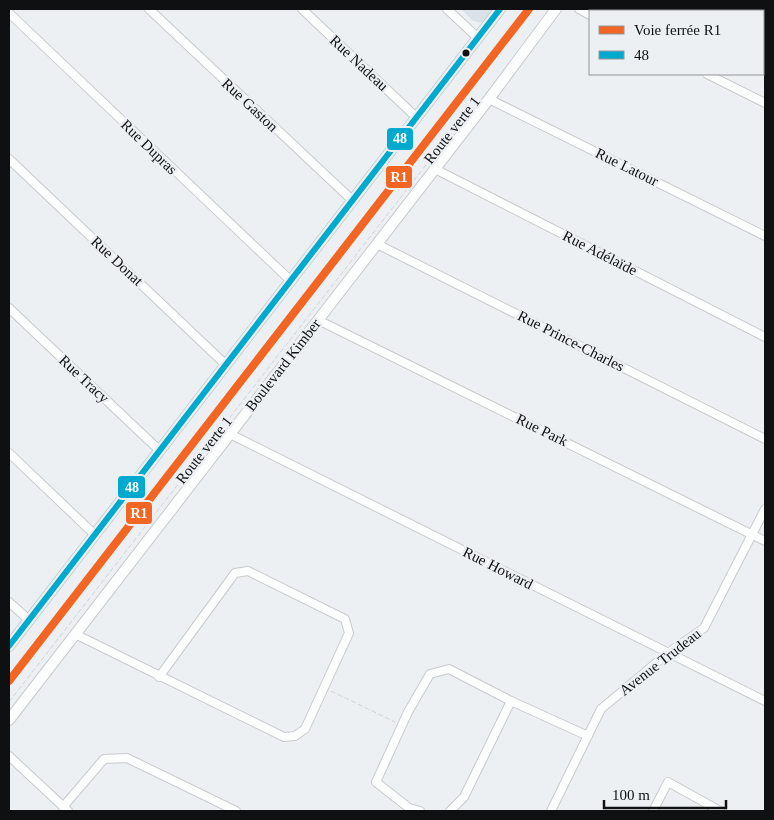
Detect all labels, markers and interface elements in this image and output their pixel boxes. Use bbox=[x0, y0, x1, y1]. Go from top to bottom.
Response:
legend bbox=[589, 10, 764, 75]
text: Voie ferrée R1 bbox=[634, 22, 721, 38]
street label: Rue Nadeau bbox=[327, 32, 392, 94]
text: 48 bbox=[634, 47, 649, 63]
unlabelled marker bbox=[461, 48, 471, 58]
street label: Rue Gaston bbox=[219, 75, 282, 135]
street label: Route verte 1 bbox=[421, 93, 483, 167]
street label: Rue Dupras bbox=[118, 116, 180, 178]
line badge: 48 bbox=[386, 127, 414, 151]
text: 48 bbox=[393, 131, 407, 146]
street label: Rue Latour bbox=[593, 145, 661, 189]
line badge: R1 bbox=[385, 165, 413, 189]
text: R1 bbox=[390, 170, 408, 185]
street label: Rue Adélaïde bbox=[560, 227, 640, 279]
street label: Rue Donat bbox=[88, 233, 147, 289]
street label: Rue Prince-Charles bbox=[515, 307, 627, 375]
street label: Boulevard Kimber bbox=[242, 316, 324, 414]
street label: Rue Tracy bbox=[56, 352, 113, 406]
street label: Rue Park bbox=[514, 411, 571, 450]
street label: Route verte 1 bbox=[173, 413, 235, 487]
line badge: 48 bbox=[117, 475, 146, 499]
text: 48 bbox=[125, 480, 139, 495]
line badge: R1 bbox=[125, 501, 153, 525]
text: R1 bbox=[130, 506, 148, 521]
street label: Rue Howard bbox=[460, 544, 536, 593]
street label: Avenue Trudeau bbox=[616, 625, 704, 699]
scale bar bbox=[604, 778, 726, 810]
text: 100 m bbox=[612, 787, 650, 803]

